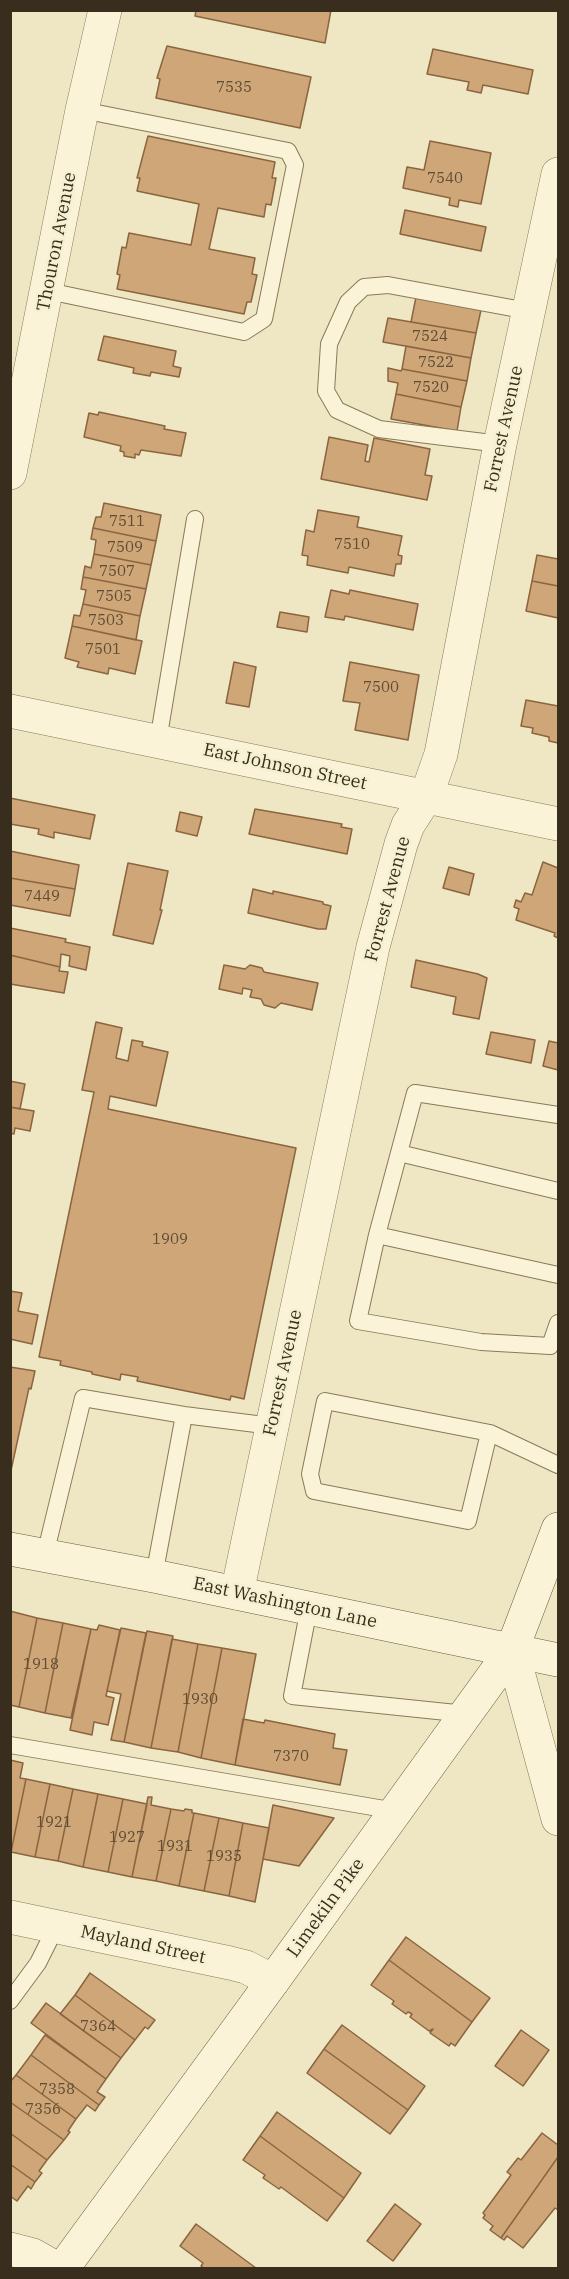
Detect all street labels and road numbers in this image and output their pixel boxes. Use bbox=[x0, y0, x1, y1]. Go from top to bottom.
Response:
street label: Thouron Avenue bbox=[33, 171, 81, 313]
street label: Forrest Avenue bbox=[480, 364, 528, 494]
street label: East Johnson Street bbox=[201, 739, 369, 795]
street label: Forrest Avenue bbox=[361, 834, 415, 964]
street label: Forrest Avenue bbox=[259, 1308, 307, 1438]
street label: East Washington Lane bbox=[191, 1573, 379, 1633]
street label: Limekiln Pike bbox=[283, 1854, 369, 1962]
street label: Mayland Street bbox=[78, 1921, 208, 1969]

